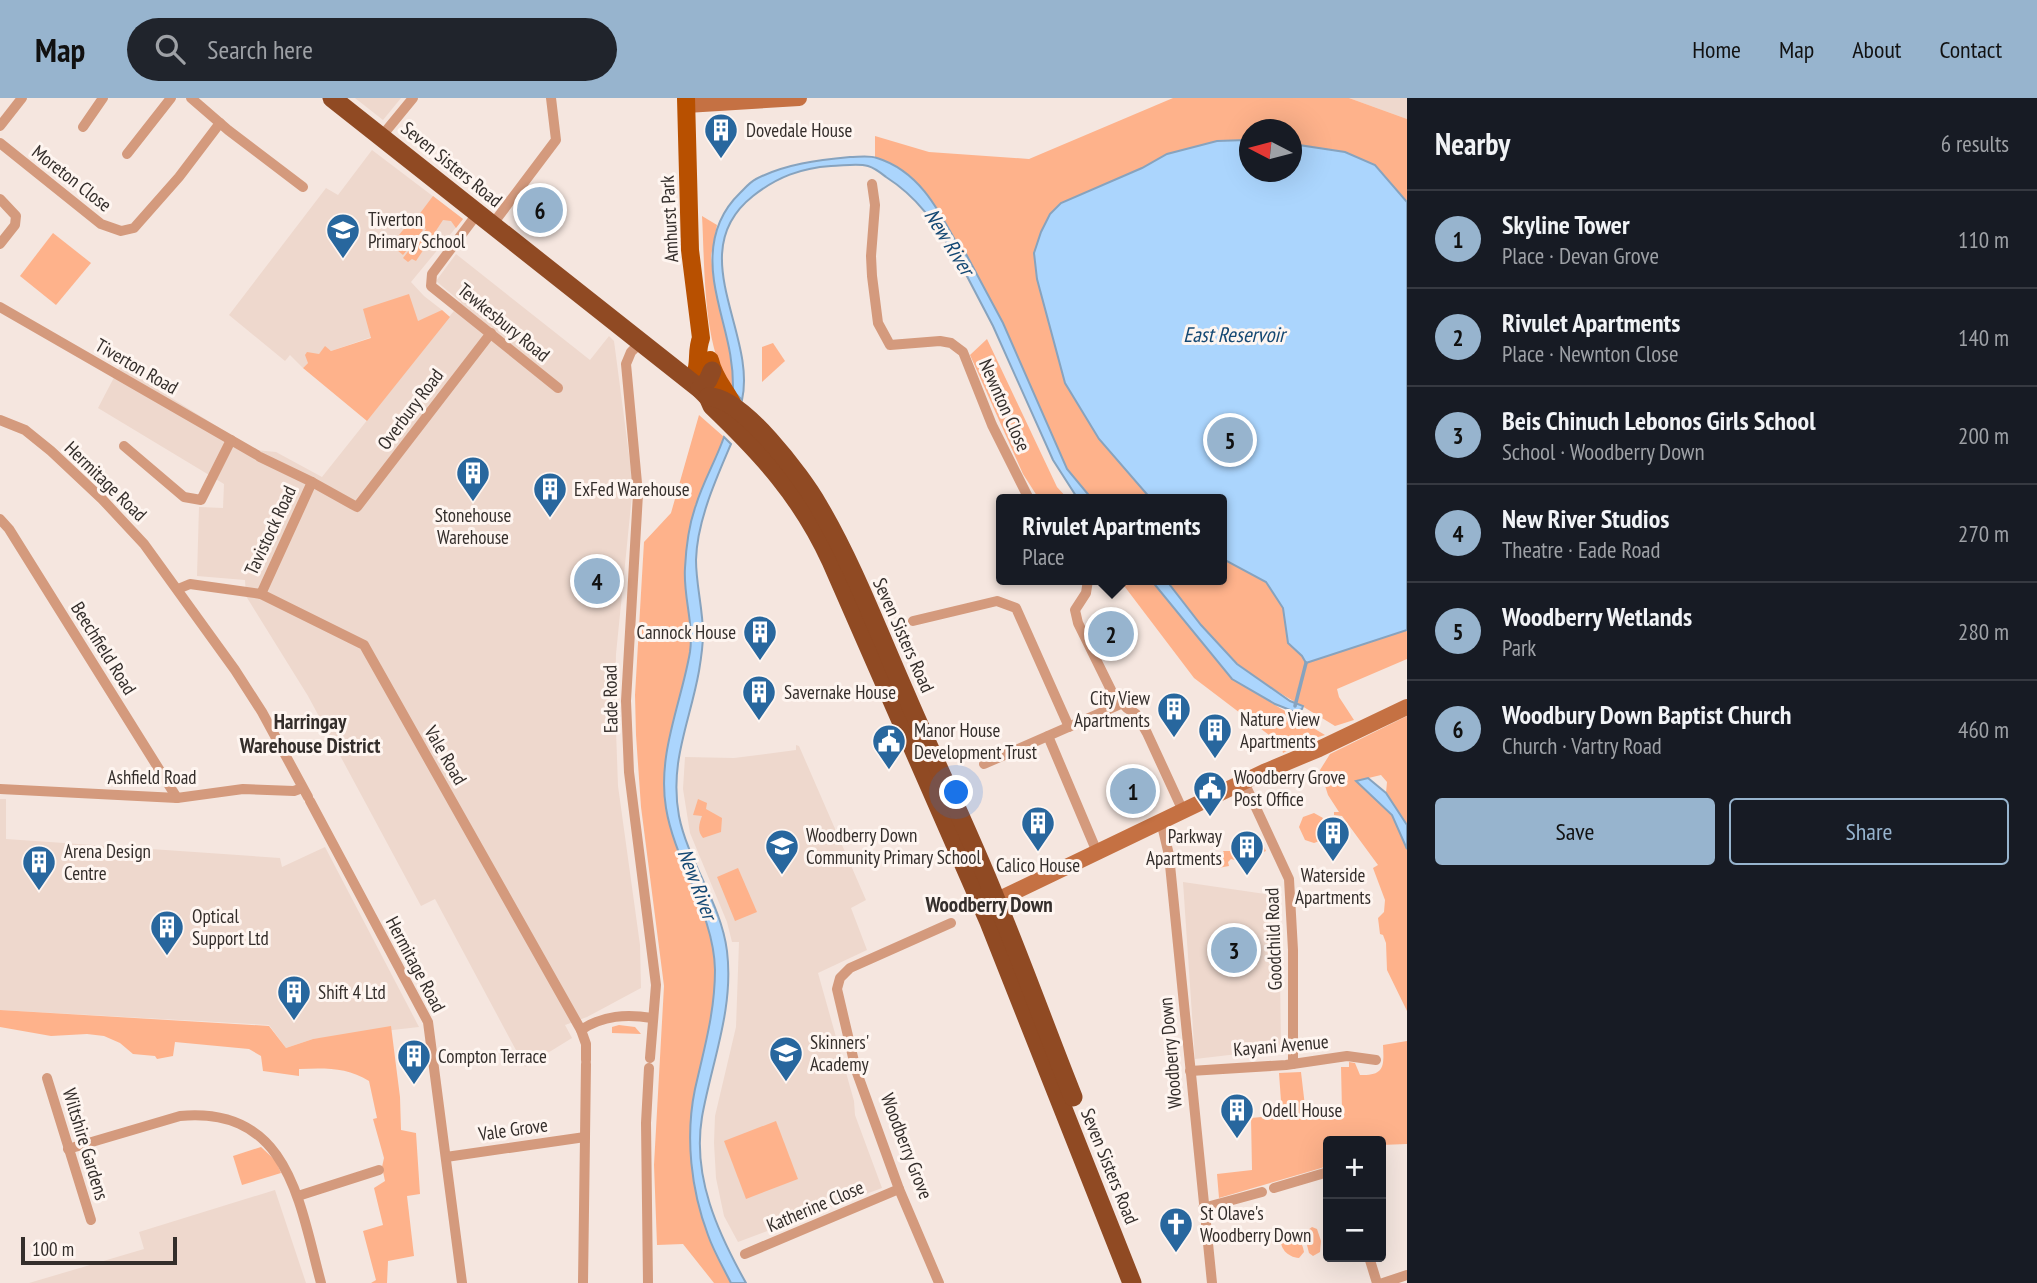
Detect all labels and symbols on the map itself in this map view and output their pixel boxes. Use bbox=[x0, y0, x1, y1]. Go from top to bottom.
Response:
building icon: Dovedale House bbox=[702, 111, 740, 160]
street label: Seven Sisters Road bbox=[397, 116, 507, 212]
place label: Dovedale House bbox=[746, 118, 852, 142]
north arrow bbox=[1239, 119, 1302, 182]
street label: Moreton Close bbox=[27, 139, 117, 217]
street label: Amhurst Park bbox=[655, 174, 683, 263]
pin: 6 bbox=[517, 184, 563, 236]
water label: New River bbox=[919, 203, 982, 283]
place label: Tiverton Primary School bbox=[368, 207, 466, 253]
school or university icon: Tiverton Primary School bbox=[324, 211, 362, 260]
street label: Tewkesbury Road bbox=[453, 278, 555, 366]
water label: East Reservoir bbox=[1183, 321, 1288, 348]
street label: Tiverton Road bbox=[91, 333, 183, 399]
street label: Newnton Close bbox=[974, 355, 1036, 455]
street label: Overbury Road bbox=[372, 364, 448, 454]
pin: 5 bbox=[1207, 414, 1253, 466]
street label: Hermitage Road bbox=[60, 436, 152, 526]
building icon: Stonehouse Warehouse bbox=[454, 454, 492, 503]
building icon: ExFed Warehouse bbox=[531, 470, 569, 519]
place label: ExFed Warehouse bbox=[574, 477, 690, 501]
street label: Tavistock Road bbox=[239, 482, 301, 578]
place label: Stonehouse Warehouse bbox=[435, 503, 511, 549]
pin: 4 bbox=[574, 555, 620, 607]
street label: Seven Sisters Road bbox=[868, 574, 940, 696]
street label: Beechfield Road bbox=[66, 597, 142, 699]
pin: 2 bbox=[1088, 608, 1134, 660]
building icon: Cannock House bbox=[741, 613, 779, 662]
place label: Cannock House bbox=[636, 620, 736, 644]
street label: Eade Road bbox=[597, 665, 623, 733]
building icon: Savernake House bbox=[740, 673, 778, 722]
place label: Savernake House bbox=[784, 680, 896, 704]
place label: City View Apartments bbox=[1074, 686, 1151, 732]
building icon: City View Apartments bbox=[1155, 690, 1193, 739]
place label: Nature View Apartments bbox=[1240, 707, 1321, 753]
district label: Harringay Warehouse District bbox=[239, 708, 380, 759]
building icon: Nature View Apartments bbox=[1196, 711, 1234, 760]
place label: Manor House Development Trust bbox=[914, 718, 1038, 764]
street label: Vale Road bbox=[419, 720, 472, 789]
public building icon: Manor House Development Trust bbox=[870, 722, 908, 771]
street label: Ashfield Road bbox=[107, 765, 197, 789]
pin: 1 bbox=[1110, 765, 1156, 817]
place label: Woodberry Grove Post Office bbox=[1234, 765, 1346, 811]
public building icon: Woodberry Grove Post Office bbox=[1191, 769, 1229, 818]
your location bbox=[939, 775, 973, 809]
building icon: Calico House bbox=[1019, 804, 1057, 853]
building icon: Waterside Apartments bbox=[1314, 814, 1352, 863]
place label: Woodberry Down Community Primary School bbox=[806, 823, 981, 869]
place label: Parkway Apartments bbox=[1146, 824, 1223, 870]
school or university icon: Woodberry Down Community Primary School bbox=[763, 827, 801, 876]
building icon: Parkway Apartments bbox=[1228, 828, 1266, 877]
place label: Arena Design Centre bbox=[64, 839, 151, 885]
building icon: Arena Design Centre bbox=[20, 843, 58, 892]
water label: New River bbox=[672, 845, 724, 926]
place label: Calico House bbox=[996, 853, 1080, 877]
place label: Waterside Apartments bbox=[1295, 863, 1371, 909]
street label: Goodchild Road bbox=[1259, 887, 1287, 991]
district label: Woodberry Down bbox=[924, 891, 1053, 918]
place label: Optical Support Ltd bbox=[192, 904, 269, 950]
building icon: Optical Support Ltd bbox=[148, 908, 186, 957]
street label: Hermitage Road bbox=[381, 912, 451, 1016]
pin: 3 bbox=[1211, 924, 1257, 976]
building icon: Shift 4 Ltd bbox=[275, 973, 313, 1022]
place label: Shift 4 Ltd bbox=[318, 980, 386, 1004]
street label: Woodberry Down bbox=[1153, 996, 1187, 1110]
street label: Kayani Avenue bbox=[1232, 1029, 1330, 1061]
place label: Skinners' Academy bbox=[810, 1030, 870, 1076]
school or university icon: Skinners' Academy bbox=[767, 1034, 805, 1083]
building icon: Compton Terrace bbox=[395, 1037, 433, 1086]
place label: Compton Terrace bbox=[438, 1044, 547, 1068]
street label: Wiltshire Gardens bbox=[58, 1085, 114, 1203]
street label: Woodberry Grove bbox=[876, 1090, 938, 1203]
building icon: Odell House bbox=[1218, 1091, 1256, 1140]
place label: Odell House bbox=[1262, 1098, 1342, 1122]
street label: Seven Sisters Road bbox=[1076, 1105, 1144, 1227]
street label: Vale Grove bbox=[476, 1112, 549, 1146]
street label: Katherine Close bbox=[763, 1175, 867, 1237]
place label: St Olave's Woodberry Down bbox=[1200, 1201, 1311, 1247]
church icon: St Olave's Woodberry Down bbox=[1157, 1205, 1195, 1254]
scale bar bbox=[21, 1234, 177, 1266]

